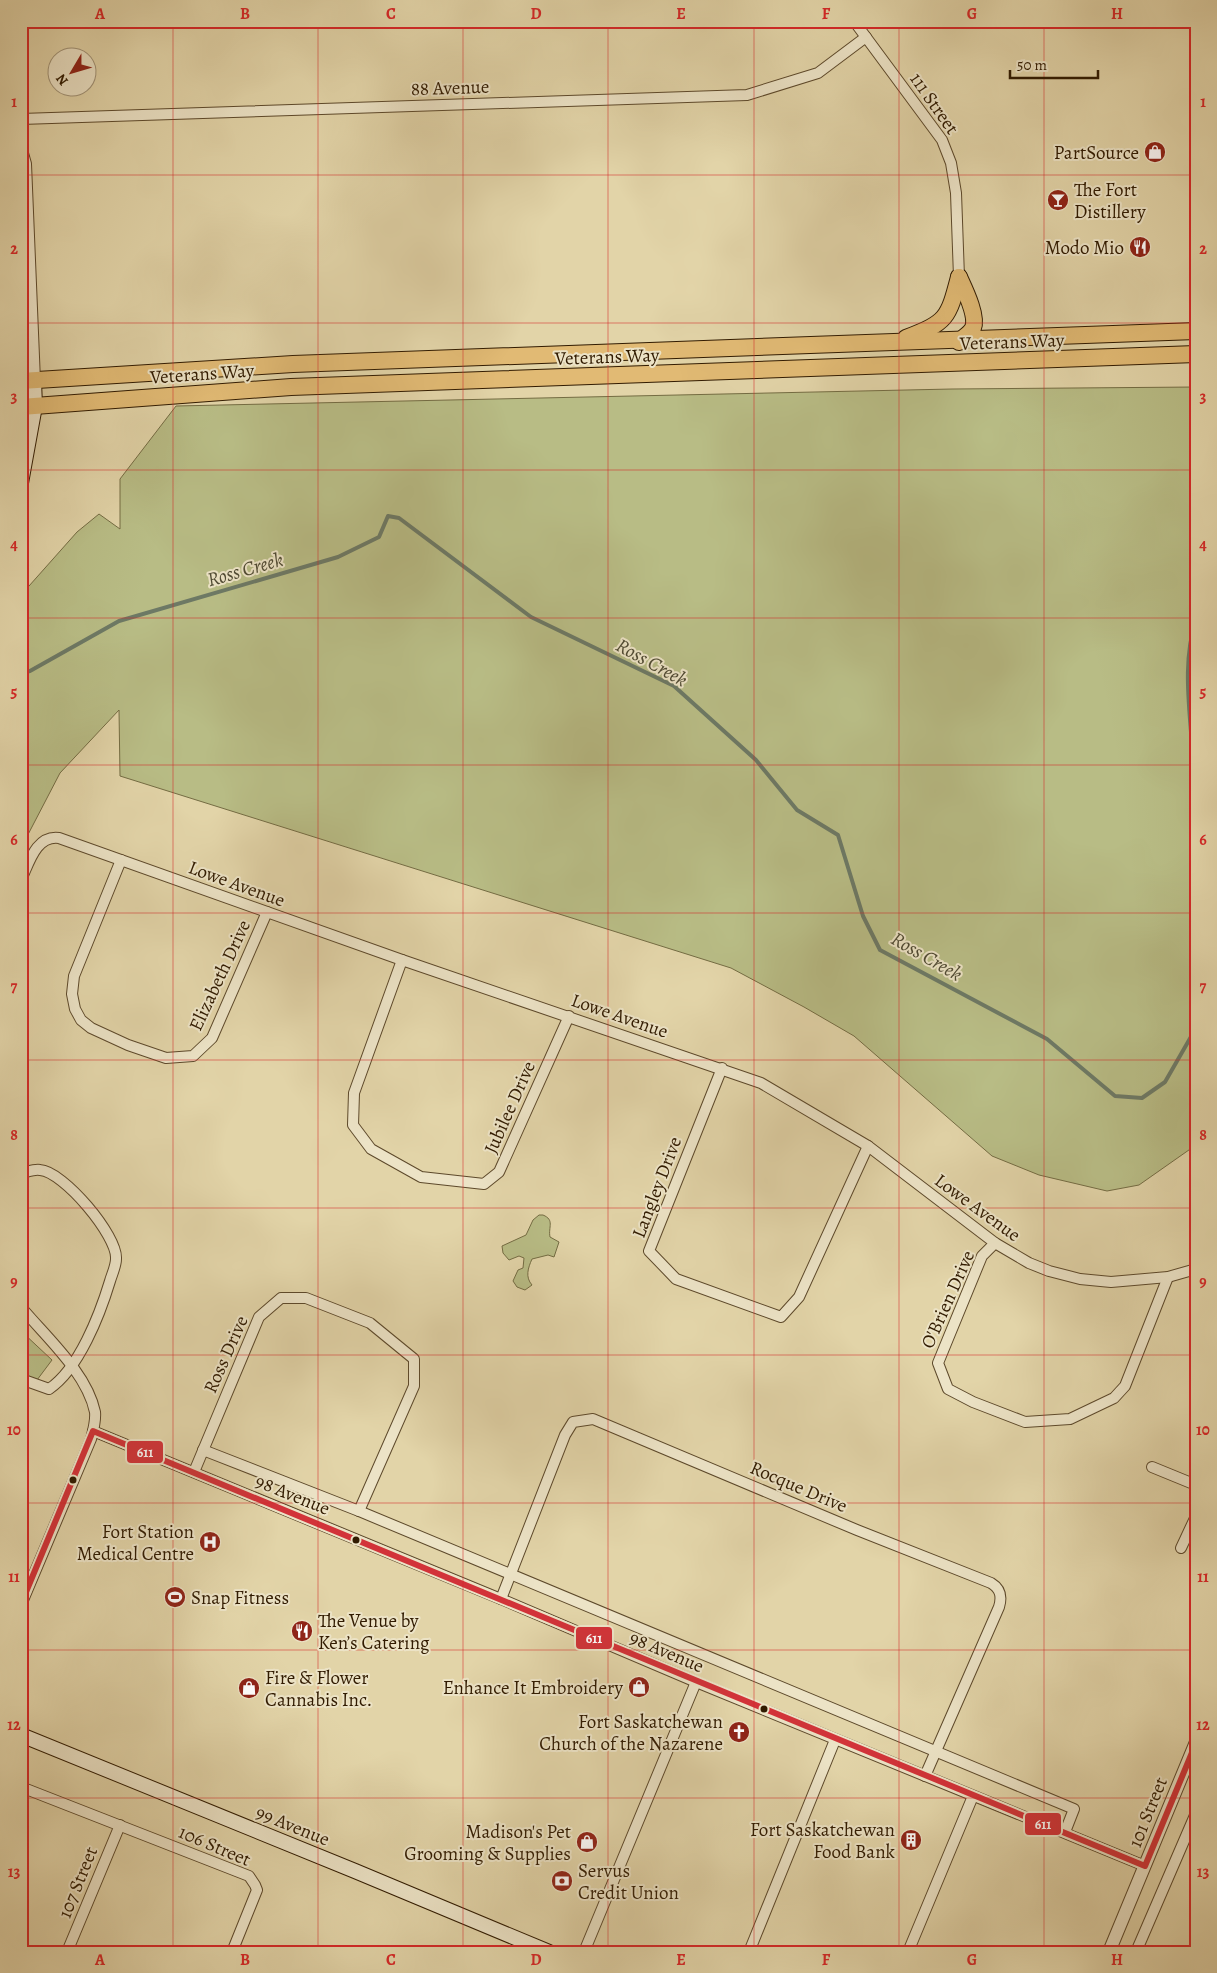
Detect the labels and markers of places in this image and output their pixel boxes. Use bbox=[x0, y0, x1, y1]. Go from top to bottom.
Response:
place label: PartSource bbox=[1054, 140, 1139, 166]
shop icon: PartSource bbox=[1143, 140, 1167, 164]
place label: The Fort Distillery bbox=[1074, 177, 1146, 225]
bar icon: The Fort Distillery bbox=[1046, 188, 1070, 212]
place label: Modo Mio bbox=[1045, 235, 1124, 261]
restaurant icon: Modo Mio bbox=[1128, 235, 1152, 259]
unlabelled marker bbox=[68, 1475, 78, 1485]
place label: Fort Station Medical Centre bbox=[77, 1519, 194, 1567]
hospital icon: Fort Station Medical Centre bbox=[198, 1530, 222, 1554]
unlabelled marker bbox=[351, 1535, 361, 1545]
sports icon: Snap Fitness bbox=[163, 1585, 187, 1609]
place label: Snap Fitness bbox=[191, 1585, 289, 1611]
place label: The Venue by Ken’s Catering bbox=[318, 1608, 430, 1656]
restaurant icon: The Venue by Ken’s Catering bbox=[290, 1619, 314, 1643]
place label: Fire & Flower Cannabis Inc. bbox=[265, 1665, 372, 1713]
place label: Enhance It Embroidery bbox=[443, 1675, 624, 1701]
shop icon: Enhance It Embroidery bbox=[627, 1675, 651, 1699]
shop icon: Fire & Flower Cannabis Inc. bbox=[237, 1676, 261, 1700]
unlabelled marker bbox=[759, 1704, 769, 1714]
place label: Fort Saskatchewan Church of the Nazarene bbox=[539, 1709, 723, 1757]
church icon: Fort Saskatchewan Church of the Nazarene bbox=[727, 1720, 751, 1744]
place label: Fort Saskatchewan Food Bank bbox=[750, 1817, 896, 1865]
place label: Madison's Pet Grooming & Supplies bbox=[404, 1819, 571, 1867]
building icon: Fort Saskatchewan Food Bank bbox=[899, 1828, 923, 1852]
shop icon: Madison's Pet Grooming & Supplies bbox=[575, 1830, 599, 1854]
place label: Servus Credit Union bbox=[578, 1858, 679, 1906]
bank icon: Servus Credit Union bbox=[550, 1869, 574, 1893]

